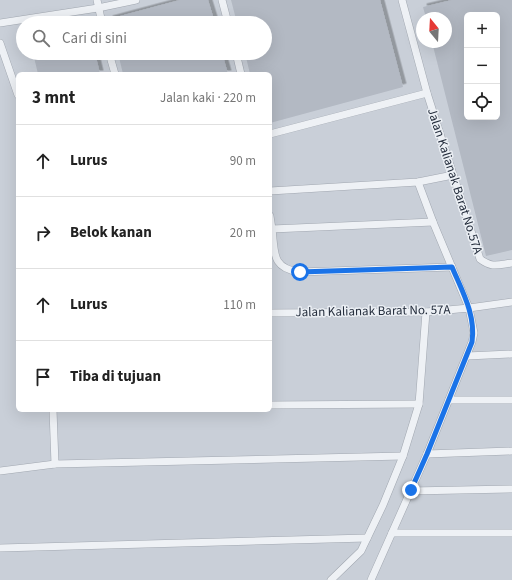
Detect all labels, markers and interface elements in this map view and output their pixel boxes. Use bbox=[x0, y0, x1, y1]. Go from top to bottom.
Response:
north arrow bbox=[416, 12, 452, 48]
map controls bbox=[464, 12, 500, 120]
button: + bbox=[464, 12, 500, 48]
search box bbox=[16, 16, 272, 60]
icon: search bbox=[30, 27, 52, 49]
text: Cari di sini bbox=[62, 28, 127, 49]
button: − bbox=[464, 48, 500, 84]
button: locate bbox=[464, 84, 500, 120]
text: 3 mnt bbox=[32, 86, 75, 110]
text: Jalan kaki · 220 m bbox=[160, 89, 256, 107]
street label: Jalan Kalianak Barat No.57A bbox=[423, 106, 487, 257]
icon: ahead bbox=[32, 150, 54, 172]
text: Lurus bbox=[70, 150, 107, 171]
text: 90 m bbox=[230, 152, 256, 170]
icon: right bbox=[32, 222, 54, 244]
text: Belok kanan bbox=[70, 222, 152, 243]
text: 20 m bbox=[230, 224, 256, 242]
route start bbox=[291, 263, 309, 281]
icon: ahead bbox=[32, 294, 54, 316]
text: Lurus bbox=[70, 294, 107, 315]
text: 110 m bbox=[223, 296, 256, 314]
street label: Jalan Kalianak Barat No. 57A bbox=[295, 301, 452, 321]
icon: arrive bbox=[32, 366, 54, 388]
text: Tiba di tujuan bbox=[70, 366, 161, 387]
route end bbox=[402, 481, 420, 499]

